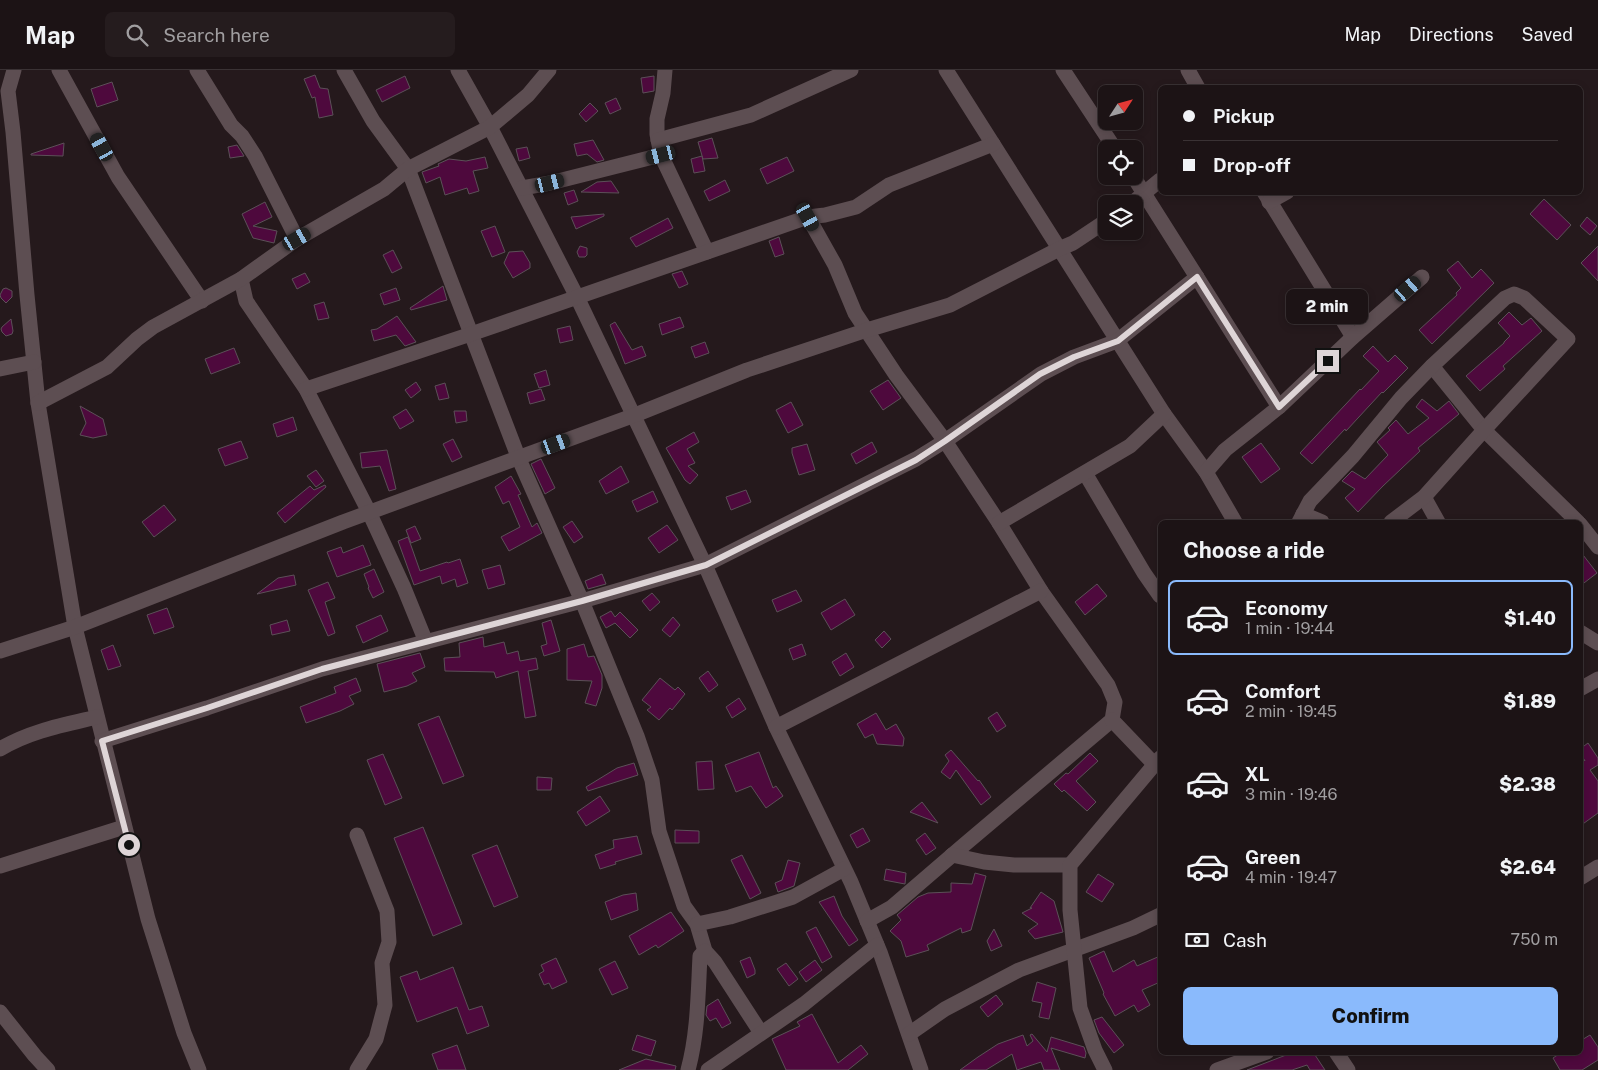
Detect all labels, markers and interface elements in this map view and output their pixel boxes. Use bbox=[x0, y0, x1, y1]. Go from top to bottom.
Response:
search box bbox=[105, 12, 455, 57]
text: Map bbox=[25, 21, 75, 49]
icon: search bbox=[123, 21, 151, 49]
text: Search here bbox=[163, 24, 270, 46]
text: Map bbox=[1344, 24, 1381, 45]
text: Directions bbox=[1409, 24, 1494, 45]
text: Saved bbox=[1522, 24, 1573, 45]
north arrow bbox=[1098, 85, 1142, 130]
map controls bbox=[1098, 85, 1143, 240]
text: Pickup bbox=[1213, 105, 1275, 127]
car bbox=[88, 130, 115, 164]
button: locate bbox=[1098, 140, 1143, 185]
car bbox=[644, 144, 677, 166]
text: Drop-off bbox=[1213, 154, 1290, 176]
car bbox=[533, 172, 566, 194]
button: layers bbox=[1098, 195, 1143, 240]
car bbox=[794, 200, 821, 234]
car bbox=[280, 225, 313, 253]
car bbox=[1391, 273, 1424, 305]
callout: 2 min bbox=[1287, 288, 1369, 324]
text: 2 min bbox=[1306, 297, 1348, 316]
route end bbox=[1317, 350, 1339, 372]
car bbox=[539, 432, 572, 456]
text: Choose a ride bbox=[1183, 537, 1325, 563]
icon: car bbox=[1185, 595, 1230, 640]
text: Economy bbox=[1245, 597, 1328, 619]
text: $1.40 bbox=[1504, 607, 1556, 629]
text: 1 min · 19:44 bbox=[1245, 619, 1334, 638]
icon: car bbox=[1185, 678, 1230, 723]
text: Comfort bbox=[1245, 680, 1321, 702]
text: $1.89 bbox=[1503, 690, 1556, 712]
text: 2 min · 19:45 bbox=[1245, 702, 1337, 721]
icon: car bbox=[1185, 761, 1230, 806]
text: XL bbox=[1245, 763, 1270, 785]
text: $2.38 bbox=[1499, 773, 1556, 795]
text: 3 min · 19:46 bbox=[1245, 785, 1337, 804]
route start bbox=[118, 834, 140, 856]
icon: car bbox=[1185, 844, 1230, 889]
text: Green bbox=[1245, 846, 1300, 868]
text: $2.64 bbox=[1499, 856, 1556, 878]
text: 4 min · 19:47 bbox=[1245, 868, 1337, 887]
icon: cash bbox=[1183, 926, 1211, 954]
text: Cash bbox=[1223, 929, 1267, 951]
text: 750 m bbox=[1511, 930, 1558, 949]
button: Confirm bbox=[1183, 987, 1558, 1045]

